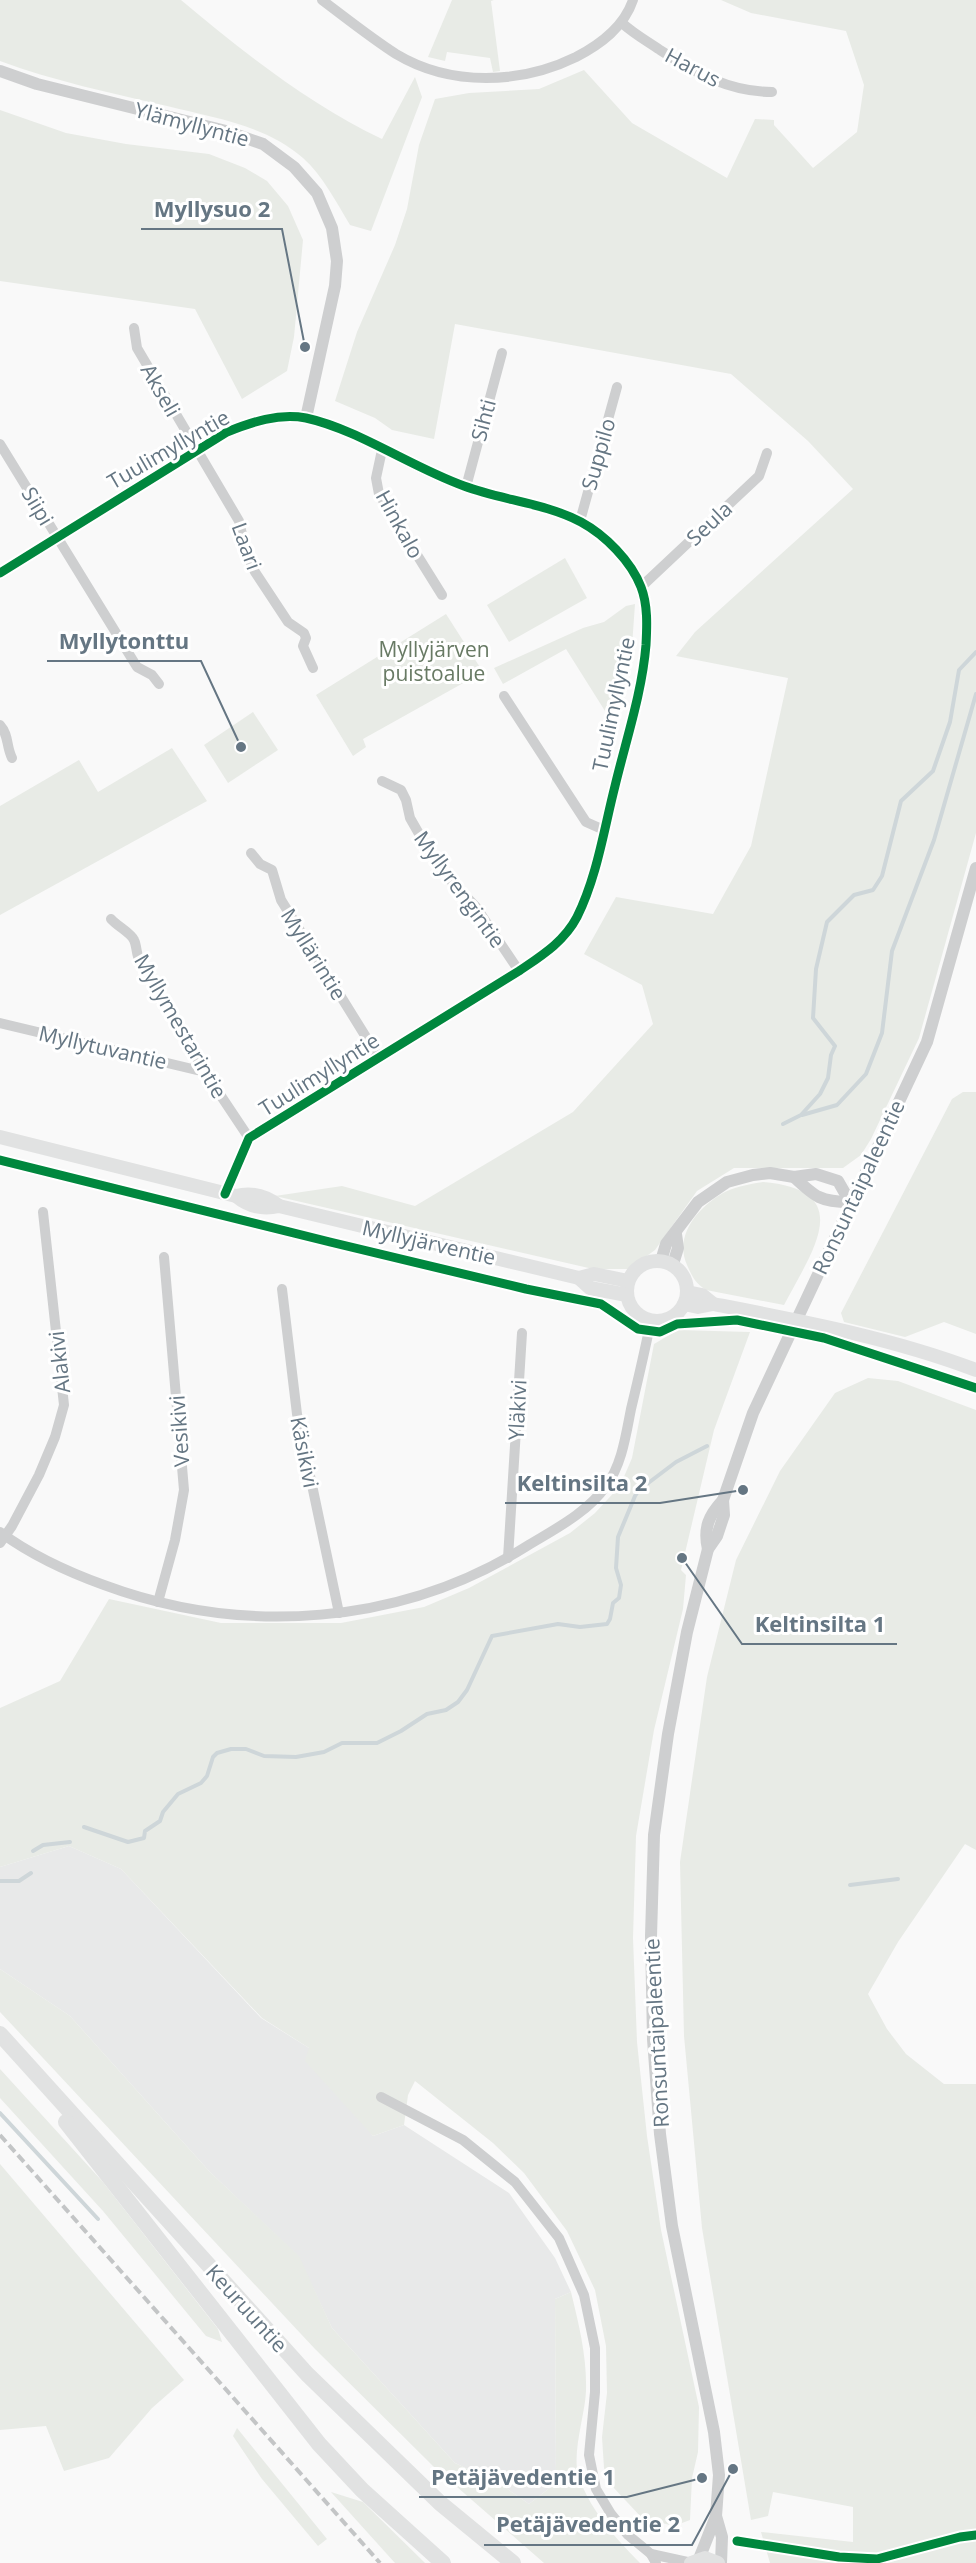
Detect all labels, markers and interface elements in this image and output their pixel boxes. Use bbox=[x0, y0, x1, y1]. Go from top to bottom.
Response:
street label: Harus bbox=[661, 41, 725, 93]
street label: Ylämyllyntie bbox=[132, 95, 252, 153]
callout: Myllysuo 2 bbox=[141, 189, 282, 229]
text: Myllysuo 2 bbox=[154, 193, 270, 223]
street label: Akseli bbox=[135, 358, 187, 422]
street label: Sihti bbox=[464, 396, 502, 444]
street label: Tuulimyllyntie bbox=[102, 403, 234, 495]
street label: Suppilo bbox=[574, 415, 622, 493]
street label: Siipi bbox=[16, 482, 60, 530]
street label: Hinkalo bbox=[370, 485, 430, 563]
street label: Seula bbox=[680, 495, 738, 551]
street label: Laari bbox=[226, 519, 268, 573]
callout: Myllytonttu bbox=[47, 621, 201, 661]
text: Myllytonttu bbox=[59, 625, 189, 655]
street label: Tuulimyllyntie bbox=[585, 634, 641, 774]
park label: Myllyjärven puistoalue bbox=[378, 635, 490, 687]
street label: Myllyrengintie bbox=[408, 825, 512, 953]
street label: Myllärintie bbox=[275, 903, 353, 1005]
street label: Myllymestarintie bbox=[128, 949, 234, 1103]
street label: Myllytuvantie bbox=[36, 1019, 170, 1075]
street label: Tuulimyllyntie bbox=[254, 1026, 384, 1122]
street label: Ronsuntaipaleentie bbox=[805, 1095, 911, 1279]
street label: Myllyjärventie bbox=[360, 1213, 498, 1271]
street label: Alakivi bbox=[42, 1330, 76, 1394]
street label: Yläkivi bbox=[501, 1379, 533, 1441]
street label: Vesikivi bbox=[163, 1394, 195, 1468]
street label: Käsikivi bbox=[284, 1414, 326, 1490]
callout: Keltinsilta 2 bbox=[505, 1463, 660, 1503]
text: Keltinsilta 2 bbox=[517, 1467, 647, 1497]
callout: Keltinsilta 1 bbox=[742, 1604, 897, 1644]
text: Keltinsilta 1 bbox=[755, 1608, 885, 1638]
street label: Ronsuntaipaleentie bbox=[637, 1938, 675, 2128]
street label: Keuruuntie bbox=[200, 2258, 294, 2358]
callout: Petäjävedentie 1 bbox=[419, 2457, 627, 2497]
text: Petäjävedentie 1 bbox=[431, 2461, 615, 2491]
callout: Petäjävedentie 2 bbox=[484, 2505, 692, 2545]
text: Petäjävedentie 2 bbox=[496, 2508, 680, 2538]

